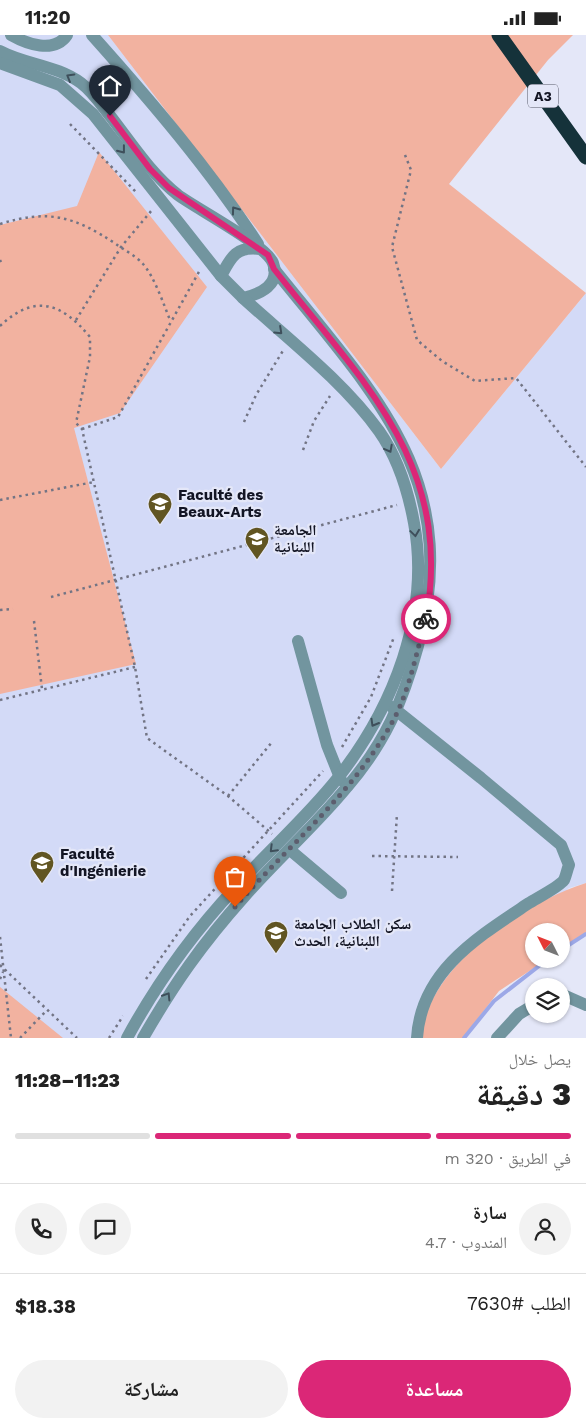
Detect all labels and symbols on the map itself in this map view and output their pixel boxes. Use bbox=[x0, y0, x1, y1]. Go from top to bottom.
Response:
pin bbox=[89, 65, 131, 116]
one-way arrow bbox=[67, 73, 76, 83]
road number: A3 bbox=[528, 84, 558, 107]
one-way arrow bbox=[116, 144, 124, 153]
one-way arrow bbox=[232, 206, 241, 216]
one-way arrow bbox=[274, 325, 283, 334]
one-way arrow bbox=[383, 444, 393, 453]
place label: Faculté des Beaux-Arts bbox=[178, 486, 263, 521]
school or university icon: Faculté des Beaux-Arts bbox=[147, 491, 173, 525]
place label: الجامعة اللبنانية bbox=[274, 521, 317, 556]
school or university icon: الجامعة اللبنانية bbox=[244, 526, 270, 560]
one-way arrow bbox=[410, 529, 420, 538]
courier bbox=[401, 594, 451, 644]
one-way arrow bbox=[371, 717, 381, 726]
one-way arrow bbox=[270, 843, 279, 852]
place label: Faculté d'Ingénierie bbox=[60, 845, 146, 880]
school or university icon: Faculté d'Ingénierie bbox=[29, 850, 55, 884]
pin bbox=[214, 856, 256, 907]
place label: سكن الطلاب الجامعة اللبنانية، الحدث bbox=[294, 915, 411, 950]
school or university icon: سكن الطلاب الجامعة اللبنانية، الحدث bbox=[263, 920, 289, 954]
north arrow bbox=[525, 923, 570, 967]
one-way arrow bbox=[161, 992, 170, 1001]

